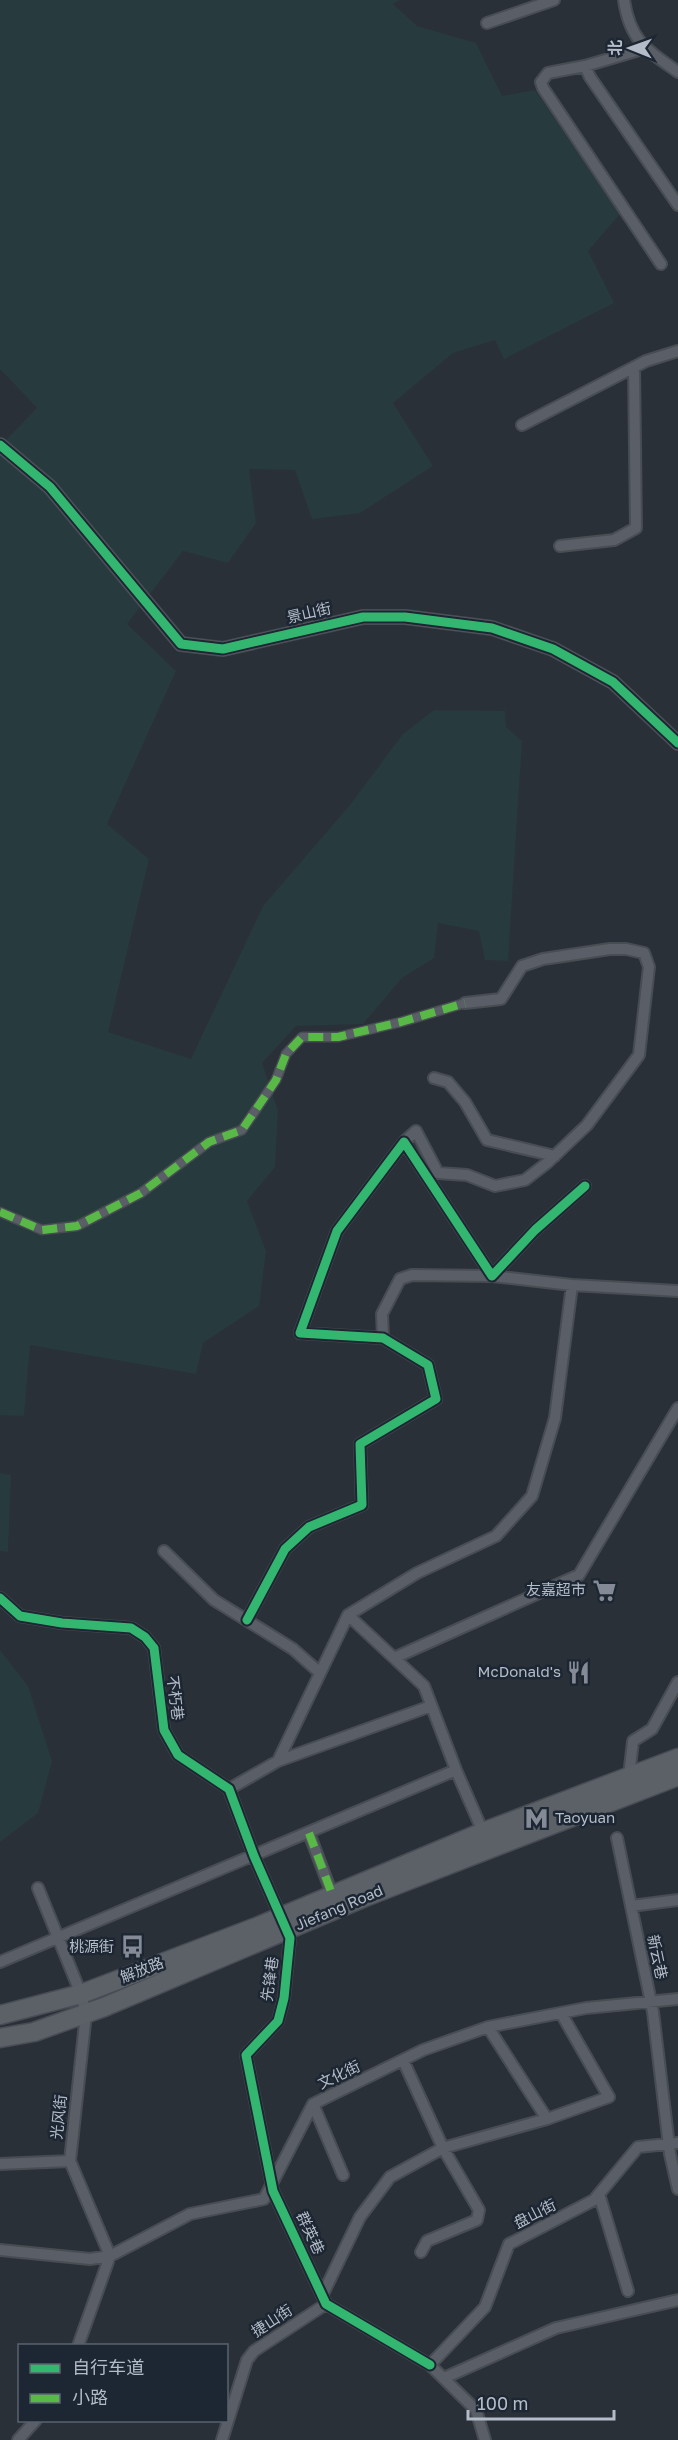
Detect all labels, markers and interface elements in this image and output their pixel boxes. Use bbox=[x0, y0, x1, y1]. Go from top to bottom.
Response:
north arrow bbox=[600, 18, 660, 78]
text: 北 bbox=[605, 40, 625, 56]
street label: 景山街 bbox=[285, 598, 333, 626]
supermarket icon: 友嘉超市 bbox=[591, 1577, 617, 1603]
place label: 友嘉超市 bbox=[526, 1580, 586, 1598]
restaurant icon: McDonald's bbox=[566, 1659, 592, 1685]
place label: McDonald's bbox=[478, 1662, 561, 1680]
street label: 不朽巷 bbox=[164, 1674, 188, 1721]
metro station icon: Taoyuan bbox=[524, 1805, 550, 1831]
place label: Taoyuan bbox=[555, 1808, 615, 1826]
street label: Jiefang Road bbox=[292, 1881, 385, 1934]
street label: 新云巷 bbox=[644, 1933, 671, 1981]
bus stop icon: 桃源街 bbox=[119, 1934, 145, 1960]
place label: 桃源街 bbox=[69, 1937, 114, 1955]
street label: 解放路 bbox=[117, 1953, 166, 1986]
street label: 先锋巷 bbox=[257, 1955, 281, 2002]
street label: 文化街 bbox=[314, 2056, 363, 2092]
street label: 光风街 bbox=[47, 2094, 69, 2140]
street label: 盘山街 bbox=[510, 2195, 559, 2231]
street label: 群英巷 bbox=[293, 2208, 329, 2257]
street label: 捷山街 bbox=[248, 2300, 295, 2340]
legend bbox=[18, 2344, 228, 2422]
text: 自行车道 bbox=[72, 2356, 144, 2378]
scale bar bbox=[468, 2383, 614, 2421]
text: 小路 bbox=[72, 2386, 108, 2408]
text: 100 m bbox=[477, 2392, 528, 2414]

